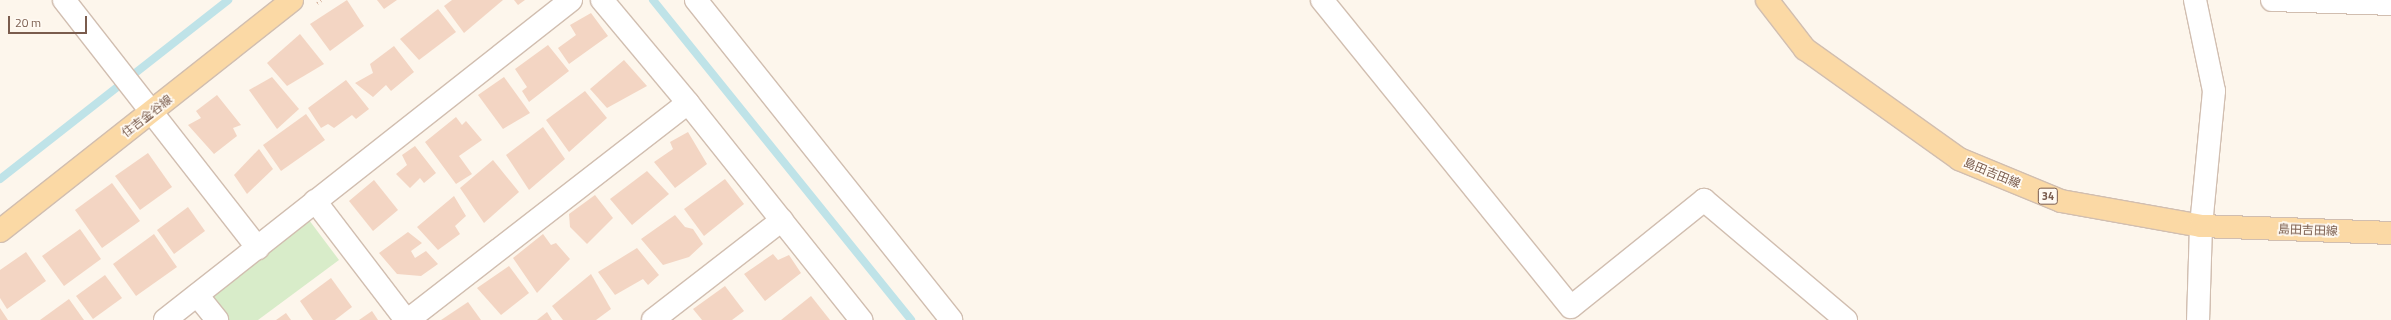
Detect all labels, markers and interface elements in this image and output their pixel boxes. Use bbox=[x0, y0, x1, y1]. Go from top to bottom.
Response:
scale bar bbox=[10, 8, 89, 34]
text: 20 m bbox=[15, 13, 41, 32]
street label: 住吉金谷線 bbox=[119, 92, 175, 140]
street label: 島田吉田線 bbox=[1961, 155, 2023, 191]
road number: 34 bbox=[2037, 187, 2059, 205]
street label: 島田吉田線 bbox=[2278, 222, 2338, 238]

